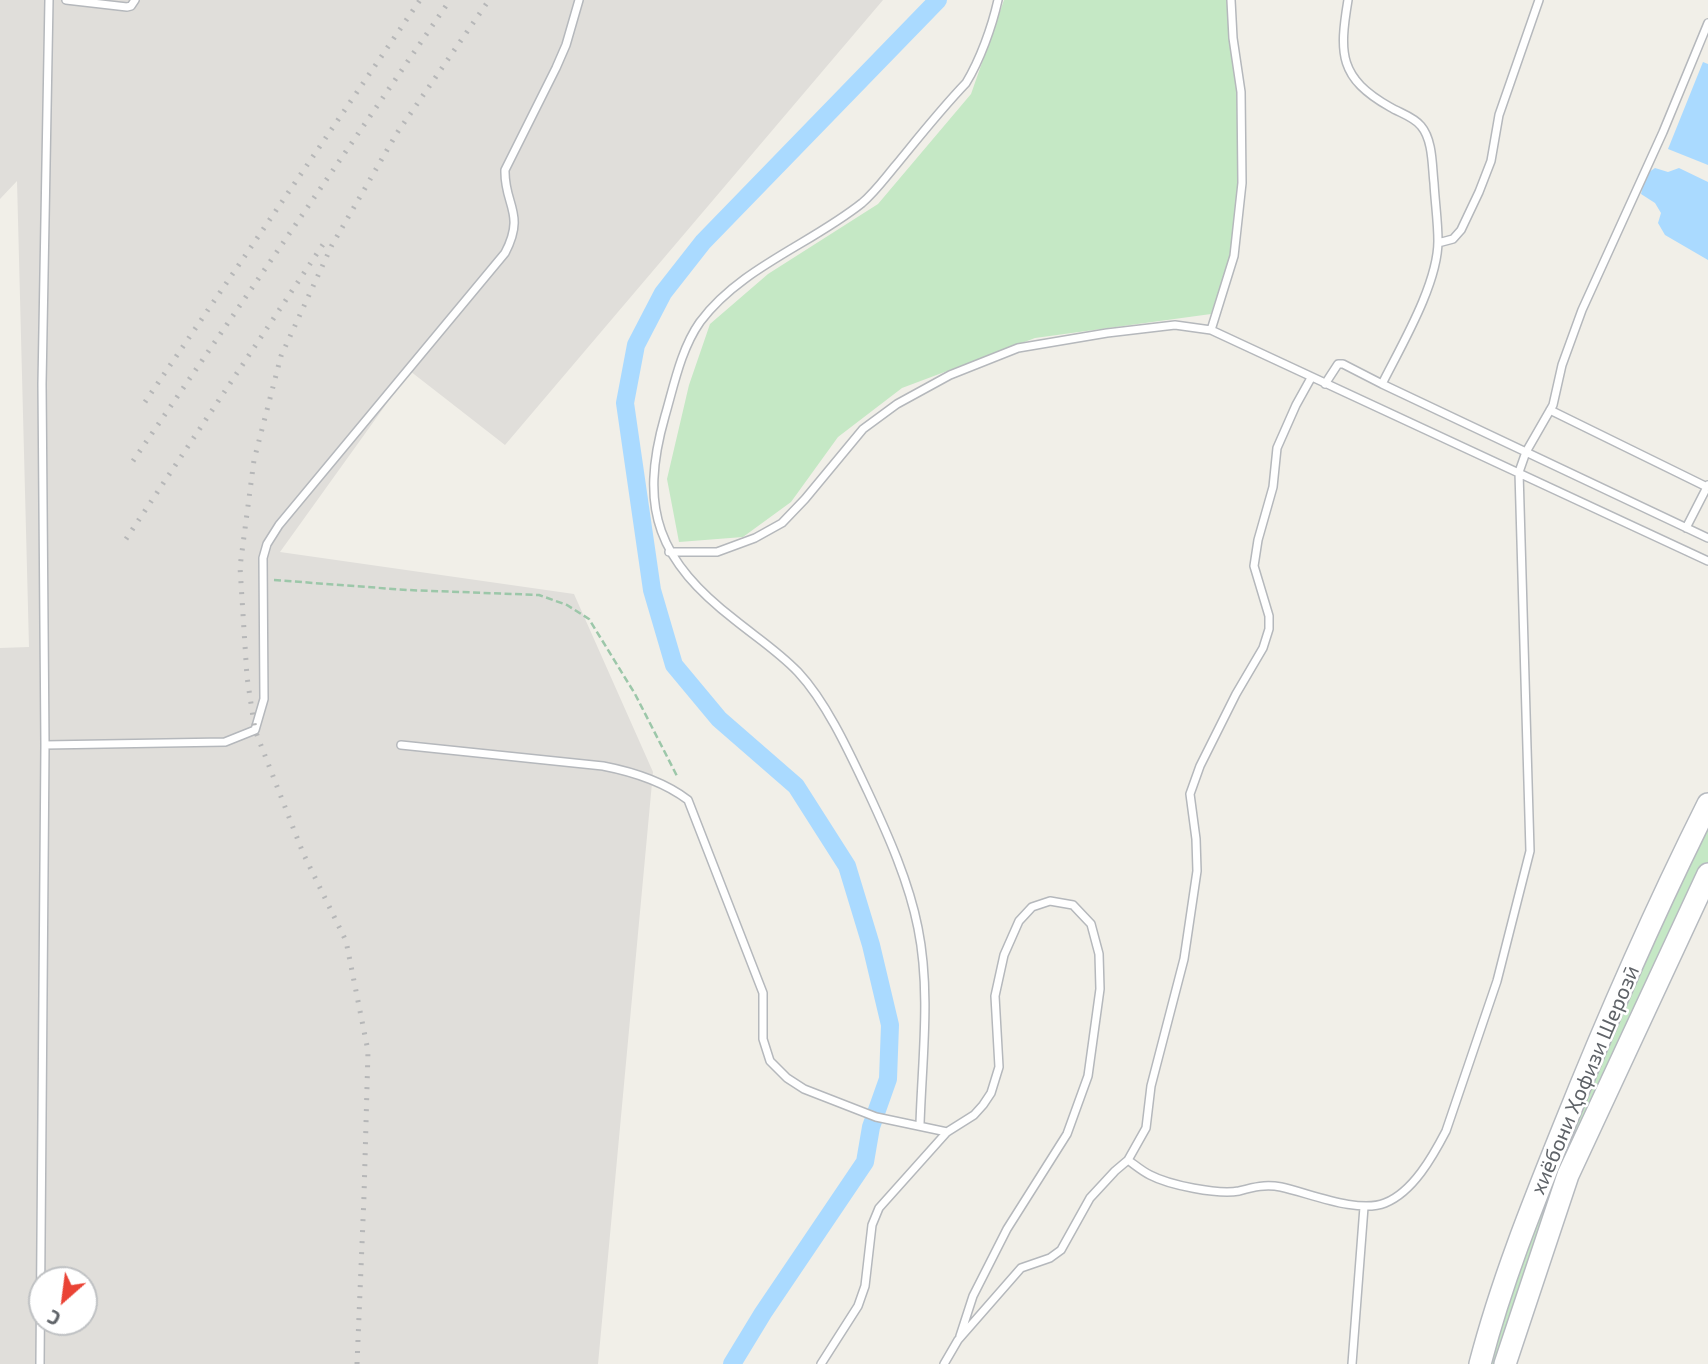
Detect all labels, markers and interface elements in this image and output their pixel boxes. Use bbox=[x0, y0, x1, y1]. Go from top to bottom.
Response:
street label: хиёбони Ҳофизи Шерозӣ bbox=[1525, 962, 1645, 1198]
north arrow bbox=[28, 1266, 98, 1336]
text: С bbox=[44, 1305, 64, 1331]

